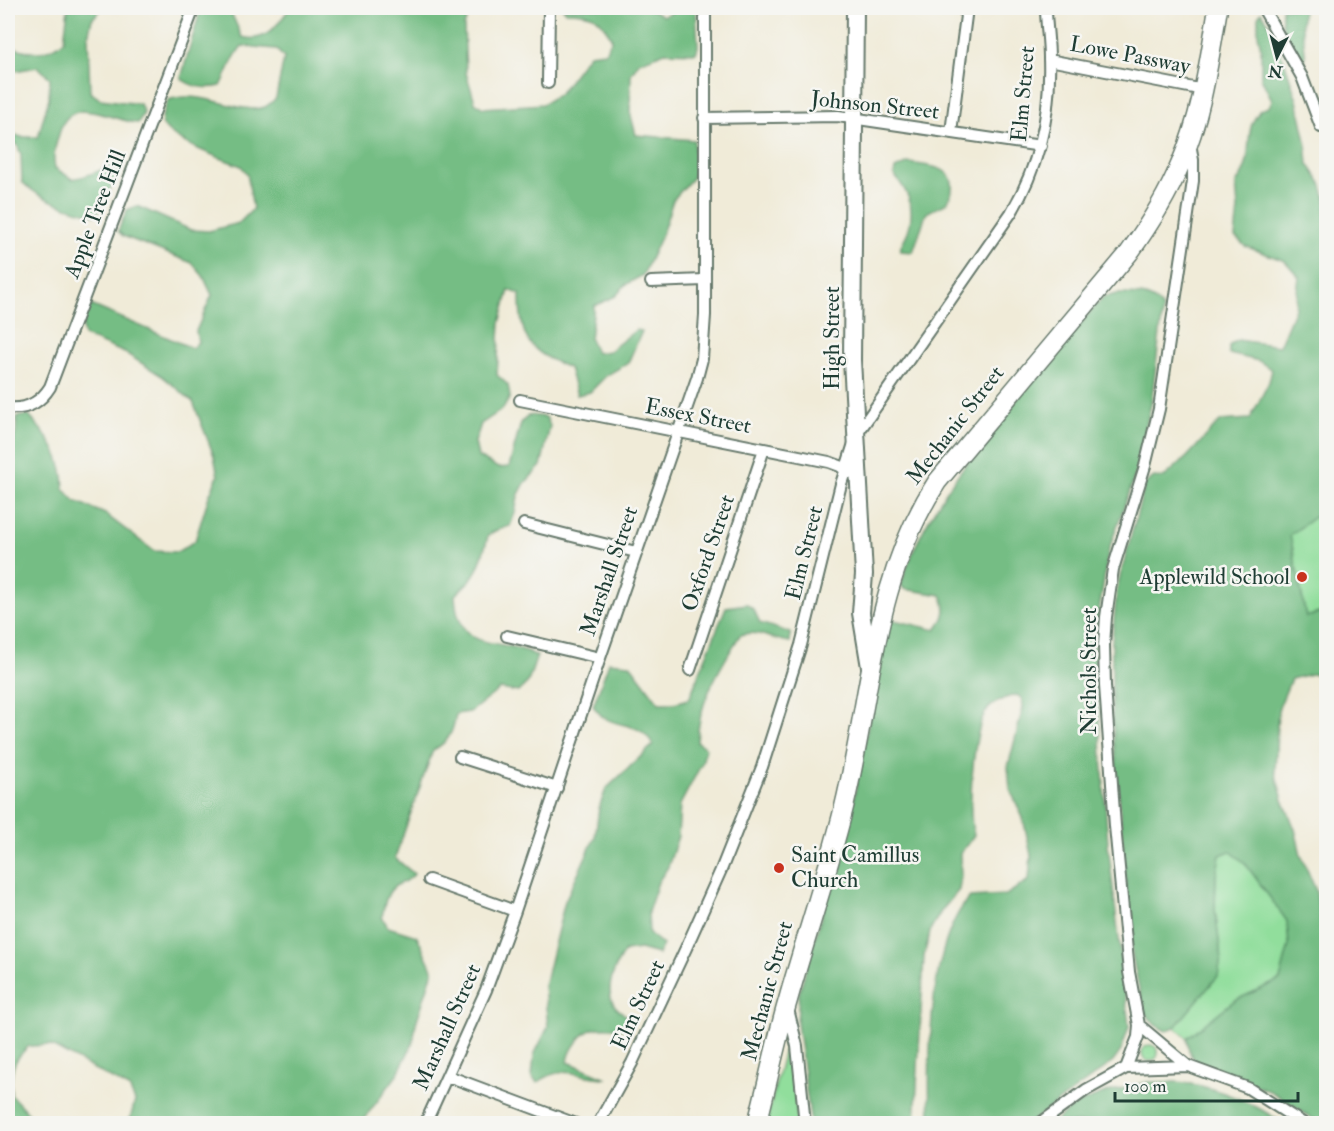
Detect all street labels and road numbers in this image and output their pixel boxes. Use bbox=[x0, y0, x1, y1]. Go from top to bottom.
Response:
street label: Lowe Passway bbox=[1067, 30, 1193, 80]
street label: Elm Street bbox=[1005, 45, 1041, 143]
street label: Johnson Street bbox=[808, 84, 941, 126]
street label: Apple Tree Hill bbox=[57, 145, 133, 284]
street label: High Street bbox=[818, 286, 846, 390]
street label: Mechanic Street bbox=[900, 360, 1010, 490]
street label: Essex Street bbox=[643, 392, 753, 440]
street label: Oxford Street bbox=[675, 491, 741, 615]
street label: Marshall Street bbox=[574, 502, 644, 640]
street label: Elm Street bbox=[779, 503, 829, 603]
street label: Nichols Street bbox=[1075, 607, 1103, 735]
street label: Mechanic Street bbox=[735, 918, 799, 1064]
street label: Elm Street bbox=[605, 955, 671, 1055]
street label: Marshall Street bbox=[407, 959, 487, 1095]

